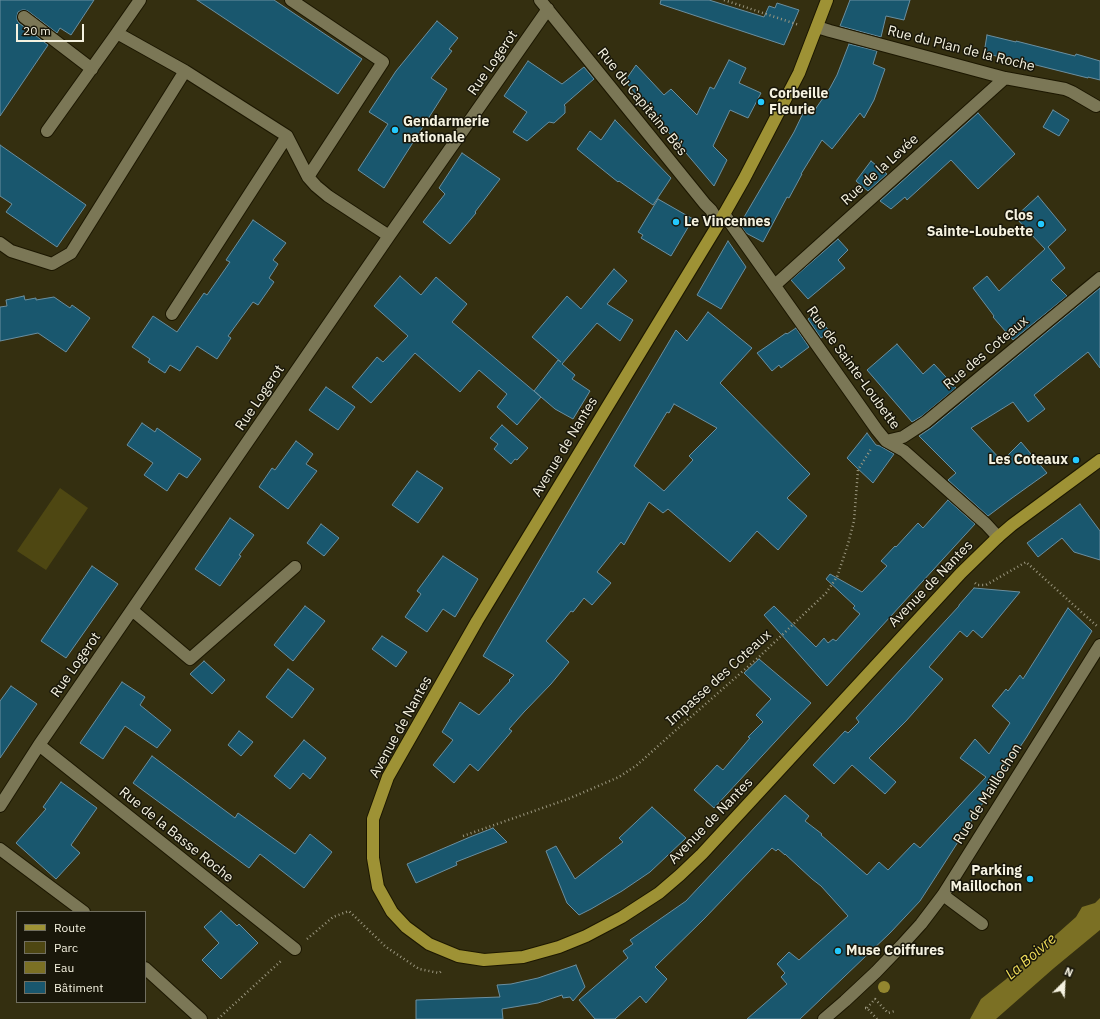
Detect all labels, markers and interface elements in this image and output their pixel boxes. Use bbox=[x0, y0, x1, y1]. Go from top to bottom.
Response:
scale bar bbox=[18, 16, 86, 42]
text: 20 m bbox=[23, 23, 51, 38]
street label: Rue du Plan de la Roche bbox=[886, 23, 1036, 75]
street label: Rue Logerot bbox=[464, 27, 522, 99]
street label: Rue du Capitaine Bès bbox=[593, 45, 691, 159]
place label: Corbeille Fleurie bbox=[769, 86, 828, 118]
marker: Corbeille Fleurie bbox=[756, 97, 766, 107]
place label: Gendarmerie nationale bbox=[403, 114, 489, 146]
marker: Gendarmerie nationale bbox=[390, 125, 400, 135]
street label: Rue de la Levée bbox=[838, 131, 922, 209]
place label: Clos Sainte-Loubette bbox=[927, 208, 1033, 240]
place label: Le Vincennes bbox=[684, 214, 771, 230]
marker: Le Vincennes bbox=[671, 217, 681, 227]
marker: Clos Sainte-Loubette bbox=[1036, 219, 1046, 229]
street label: Rue de Sainte-Loubette bbox=[803, 303, 903, 433]
street label: Rue des Coteaux bbox=[940, 313, 1032, 393]
street label: Rue Logerot bbox=[232, 362, 288, 434]
street label: Avenue de Nantes bbox=[528, 394, 602, 500]
place label: Les Coteaux bbox=[988, 452, 1068, 468]
marker: Les Coteaux bbox=[1071, 455, 1081, 465]
street label: Avenue de Nantes bbox=[885, 537, 977, 631]
street label: Impasse des Coteaux bbox=[663, 626, 775, 730]
street label: Rue Logerot bbox=[47, 629, 105, 701]
street label: Avenue de Nantes bbox=[366, 673, 436, 781]
street label: Rue de Maillochon bbox=[950, 741, 1026, 847]
street label: Avenue de Nantes bbox=[665, 774, 757, 868]
street label: Rue de la Basse Roche bbox=[116, 784, 236, 886]
place label: Parking Maillochon bbox=[950, 863, 1022, 896]
marker: Parking Maillochon bbox=[1025, 874, 1035, 884]
legend bbox=[16, 911, 146, 1003]
text: Route bbox=[54, 920, 86, 935]
water label: La Boivre bbox=[1002, 930, 1060, 984]
text: Parc bbox=[54, 940, 78, 955]
place label: Muse Coiffures bbox=[846, 943, 944, 959]
marker: Muse Coiffures bbox=[833, 946, 843, 956]
text: Eau bbox=[54, 960, 74, 975]
north arrow bbox=[1044, 963, 1084, 1003]
text: N bbox=[1062, 964, 1075, 980]
text: Bâtiment bbox=[54, 980, 104, 995]

